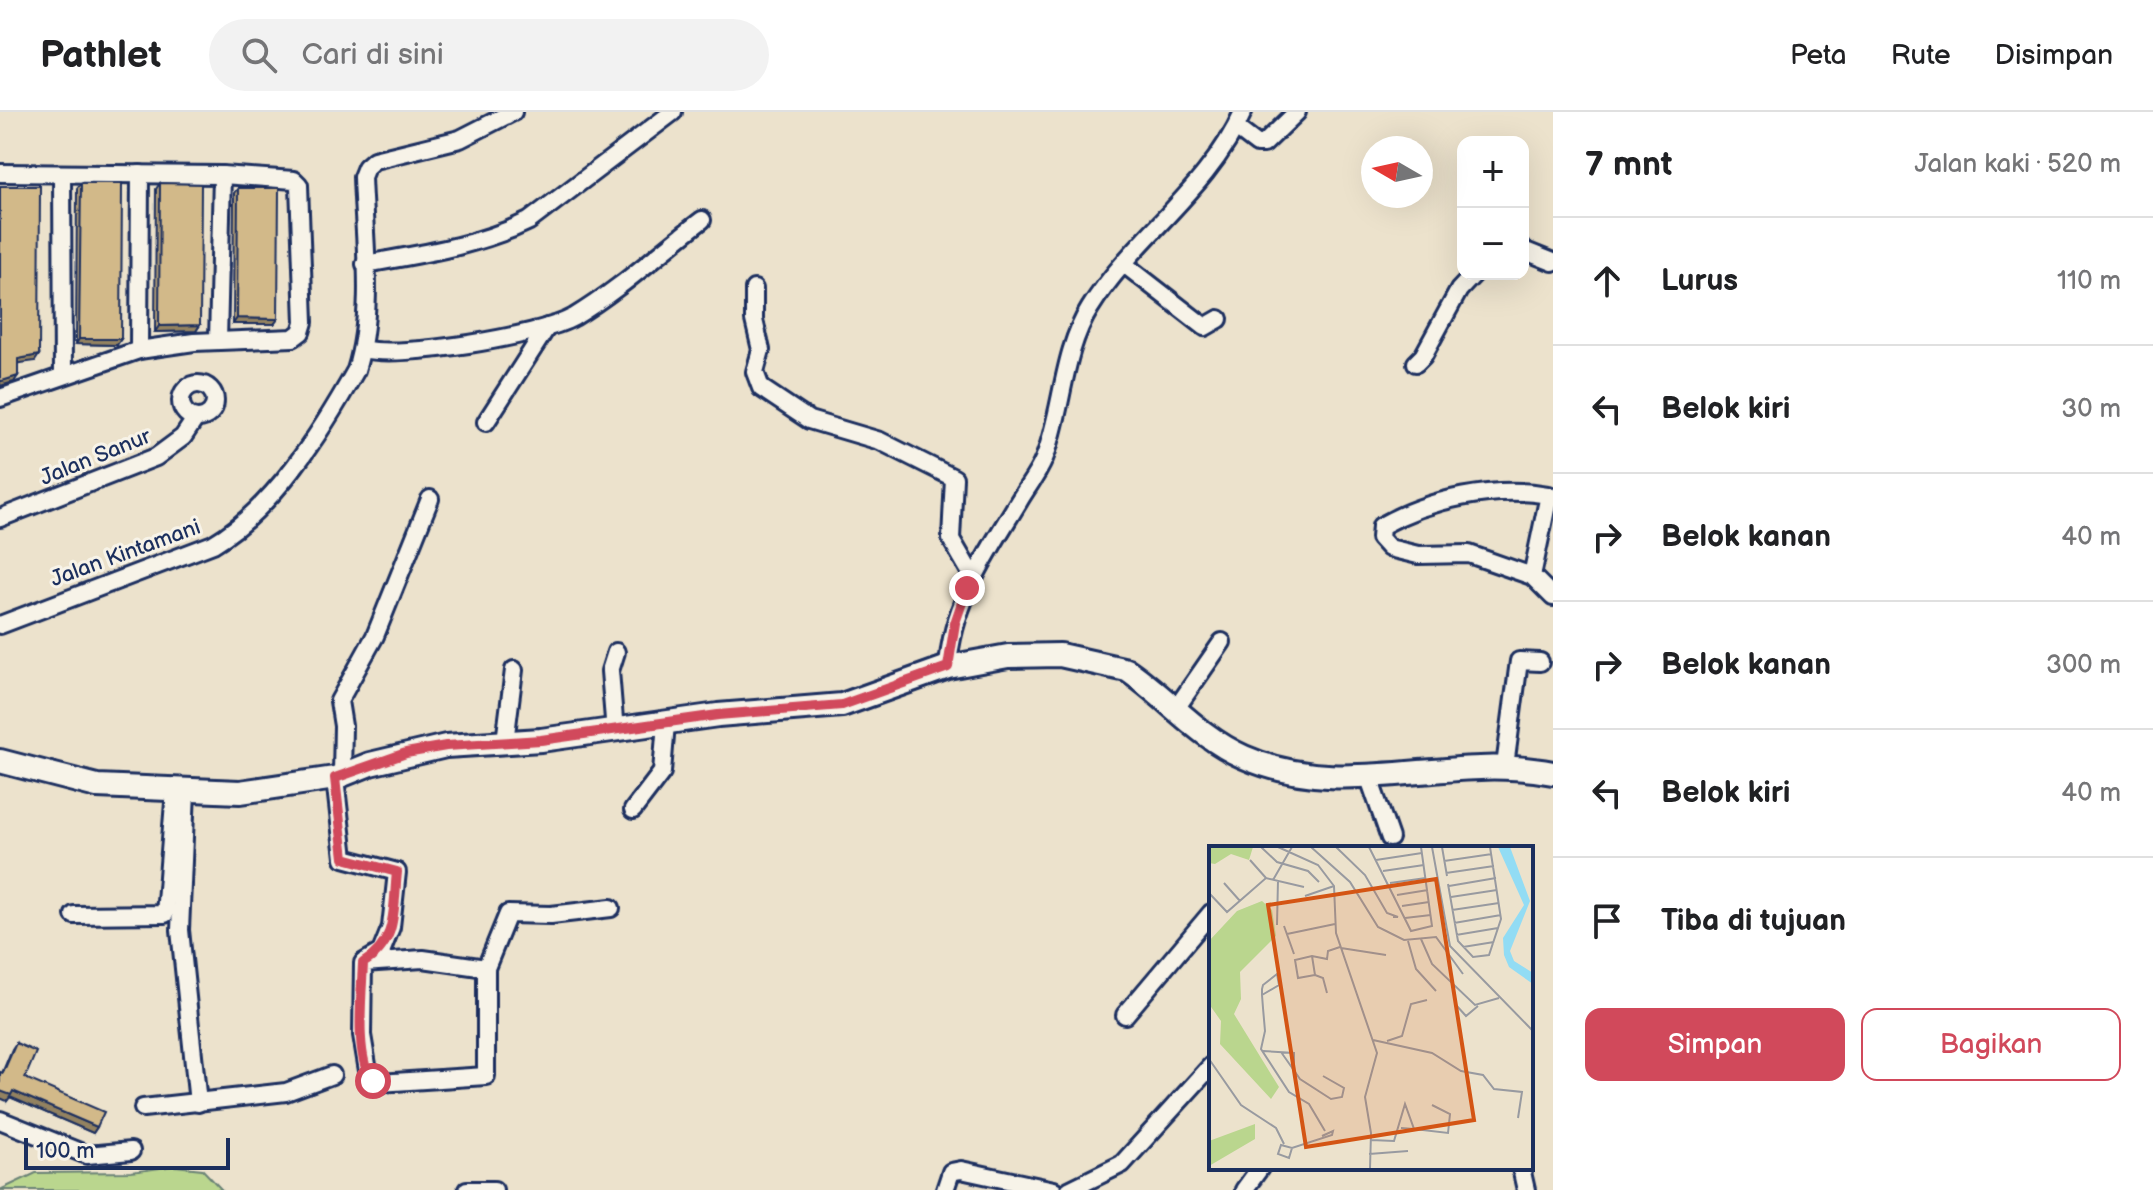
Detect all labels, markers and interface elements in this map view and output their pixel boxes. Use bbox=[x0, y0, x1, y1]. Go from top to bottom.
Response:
search box bbox=[209, 19, 769, 91]
text: Pathlet bbox=[40, 33, 161, 78]
icon: search bbox=[237, 33, 281, 77]
text: Cari di sini bbox=[301, 37, 444, 73]
text: Peta bbox=[1790, 39, 1847, 72]
text: Rute bbox=[1891, 39, 1951, 72]
text: Disimpan bbox=[1995, 39, 2113, 72]
north arrow bbox=[1361, 136, 1433, 208]
map controls bbox=[1457, 136, 1529, 280]
button: + bbox=[1457, 136, 1529, 208]
text: 7 mnt bbox=[1585, 144, 1672, 185]
text: Jalan kaki · 520 m bbox=[1914, 149, 2121, 180]
button: − bbox=[1457, 208, 1529, 280]
icon: ahead bbox=[1585, 259, 1629, 303]
text: Lurus bbox=[1661, 263, 1738, 299]
text: 110 m bbox=[2057, 266, 2121, 297]
icon: left bbox=[1585, 387, 1629, 431]
text: Belok kiri bbox=[1661, 391, 1790, 427]
text: 30 m bbox=[2061, 394, 2121, 425]
street label: Jalan Sanur bbox=[36, 423, 156, 492]
street label: Jalan Kintamani bbox=[47, 514, 204, 593]
icon: right bbox=[1585, 515, 1629, 559]
text: Belok kanan bbox=[1661, 519, 1831, 555]
text: 40 m bbox=[2061, 522, 2121, 553]
route end bbox=[949, 570, 985, 606]
icon: right bbox=[1585, 643, 1629, 687]
text: Belok kanan bbox=[1661, 647, 1831, 683]
text: 300 m bbox=[2046, 650, 2121, 681]
icon: left bbox=[1585, 771, 1629, 815]
text: Belok kiri bbox=[1661, 775, 1790, 811]
text: 40 m bbox=[2061, 778, 2121, 809]
inset map bbox=[1209, 846, 1533, 1170]
icon: arrive bbox=[1585, 899, 1629, 943]
text: Tiba di tujuan bbox=[1661, 903, 1846, 939]
button: Simpan bbox=[1585, 1008, 1845, 1081]
button: Bagikan bbox=[1861, 1008, 2121, 1081]
route start bbox=[355, 1063, 391, 1099]
scale bar bbox=[24, 1134, 230, 1170]
text: 100 m bbox=[36, 1138, 95, 1165]

